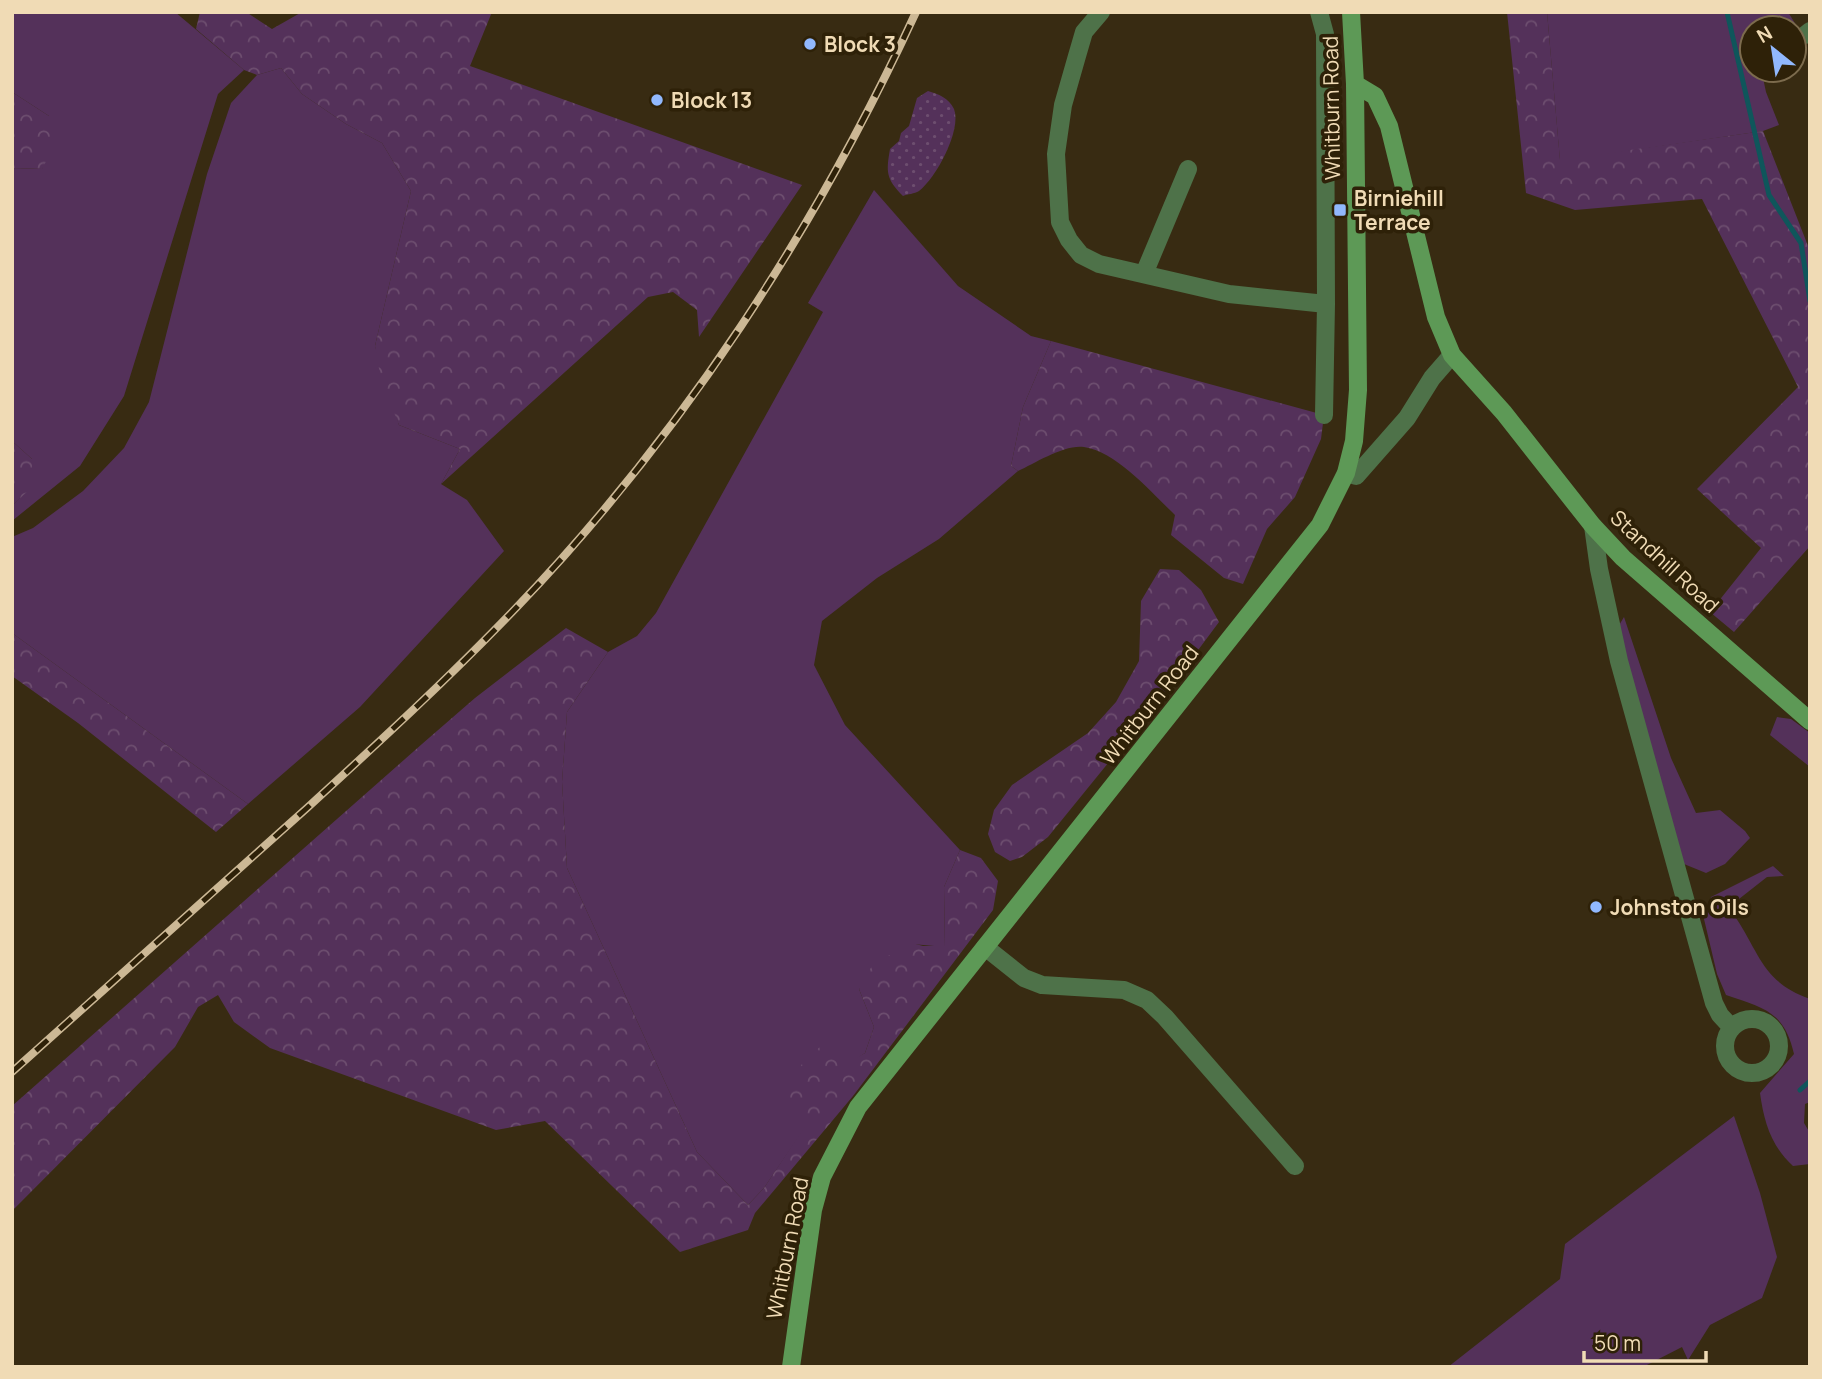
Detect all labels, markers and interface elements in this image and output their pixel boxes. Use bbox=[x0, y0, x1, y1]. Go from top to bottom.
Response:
north arrow bbox=[1738, 14, 1808, 84]
text: N bbox=[1752, 20, 1777, 49]
place label: Block 3 bbox=[824, 30, 896, 58]
marker: Block 3 bbox=[802, 36, 818, 52]
street label: Whitburn Road bbox=[1316, 36, 1346, 180]
place label: Block 13 bbox=[671, 86, 752, 114]
marker: Block 13 bbox=[649, 92, 665, 108]
place label: Birniehill Terrace bbox=[1354, 184, 1444, 236]
marker: Birniehill Terrace bbox=[1332, 202, 1348, 218]
street label: Standhill Road bbox=[1605, 503, 1725, 619]
street label: Whitburn Road bbox=[1094, 640, 1204, 770]
place label: Johnston Oils bbox=[1610, 893, 1749, 921]
marker: Johnston Oils bbox=[1588, 899, 1604, 915]
street label: Whitburn Road bbox=[759, 1174, 815, 1322]
scale bar bbox=[1584, 1320, 1706, 1364]
text: 50 m bbox=[1594, 1329, 1641, 1357]

